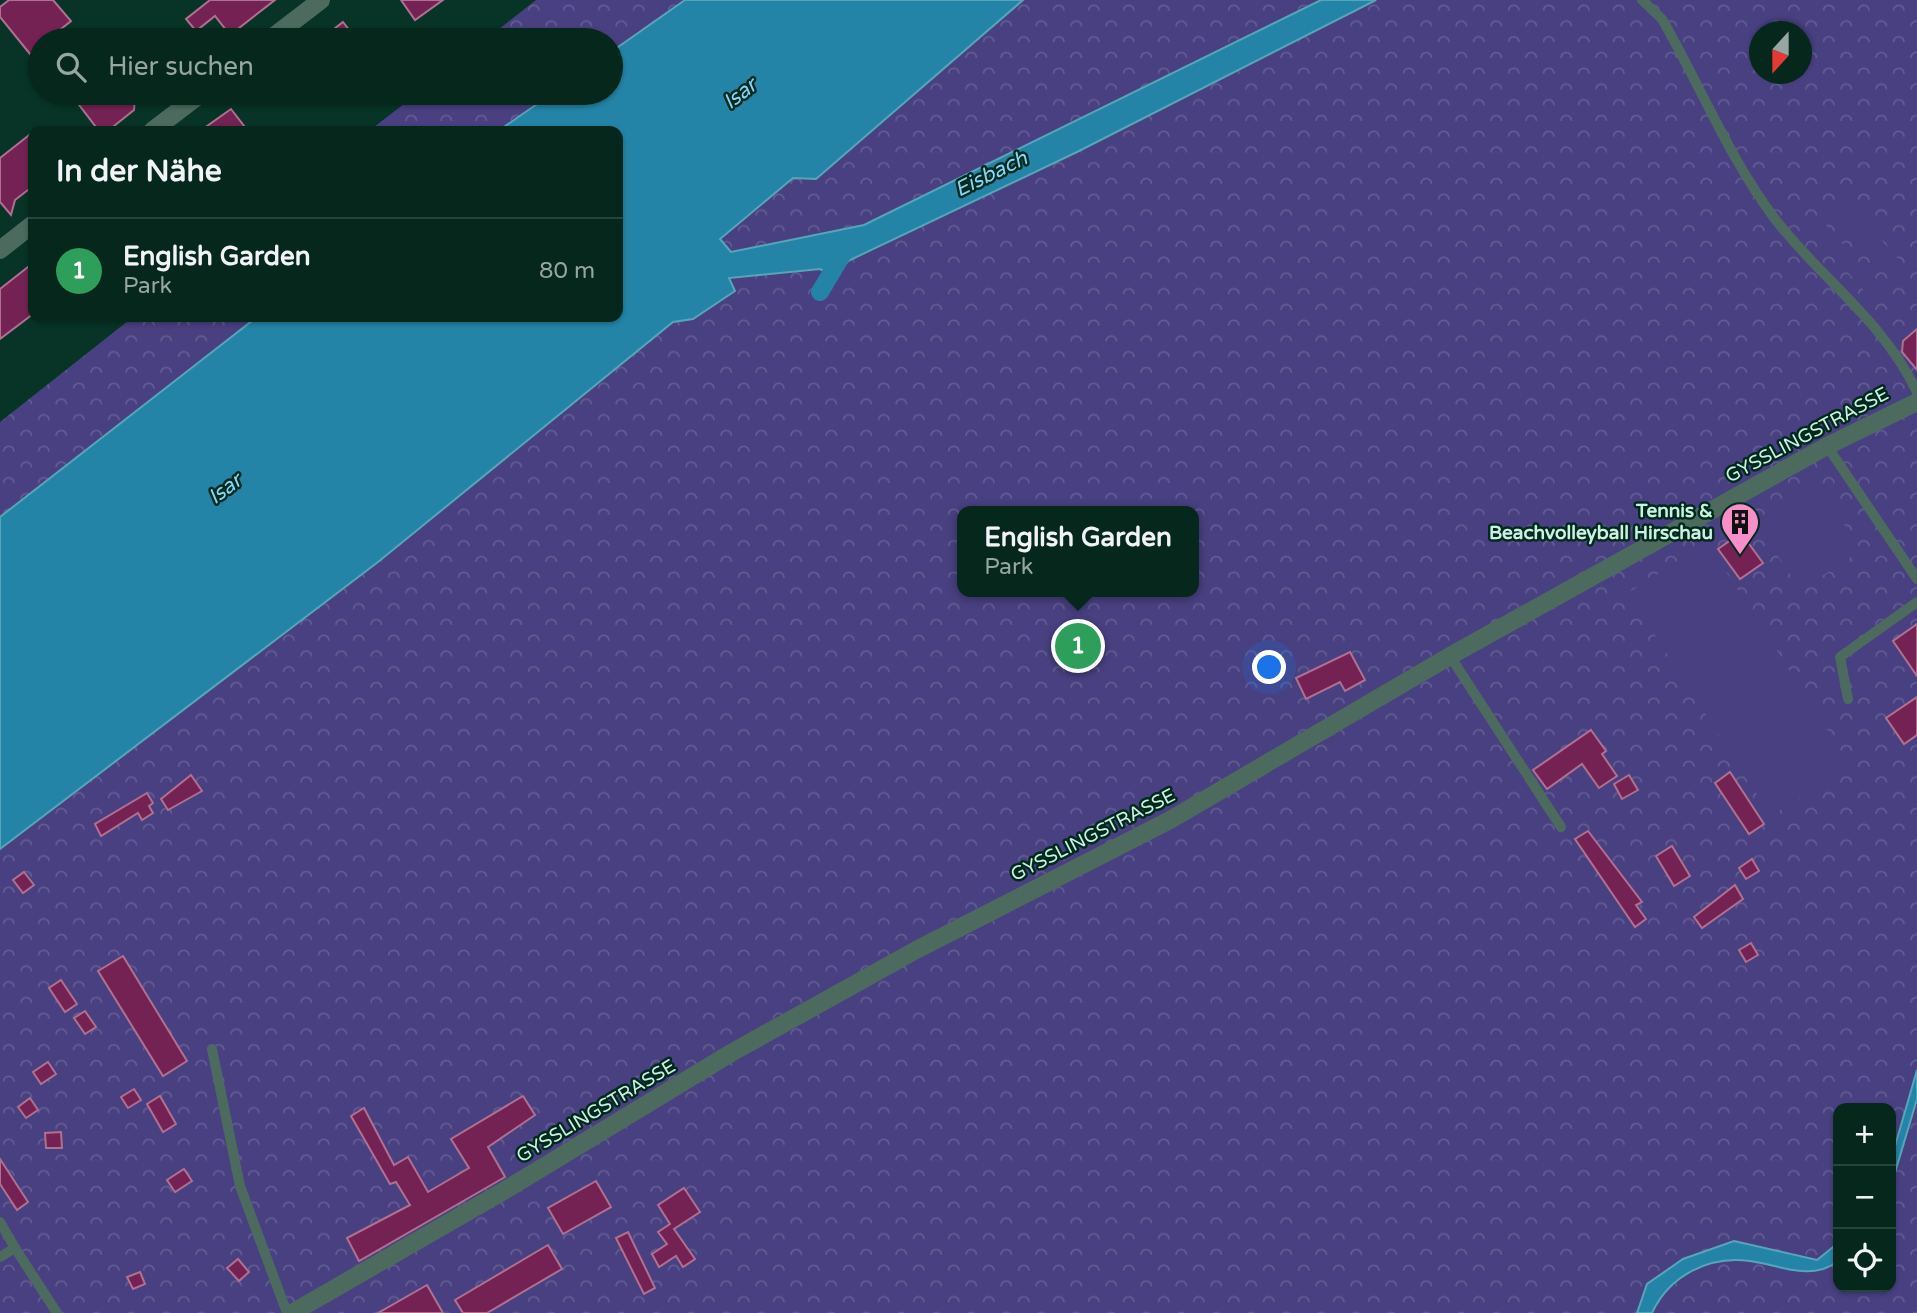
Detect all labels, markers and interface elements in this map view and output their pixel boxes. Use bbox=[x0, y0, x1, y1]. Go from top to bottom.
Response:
north arrow bbox=[1749, 21, 1812, 84]
search box bbox=[28, 28, 623, 105]
icon: search bbox=[52, 48, 90, 86]
text: Hier suchen bbox=[108, 51, 254, 82]
water label: Isar bbox=[718, 71, 764, 115]
water label: Eisbach bbox=[951, 145, 1033, 202]
text: In der Nähe bbox=[56, 153, 222, 190]
text: English Garden bbox=[123, 241, 311, 272]
text: 1 bbox=[72, 257, 86, 285]
text: 80 m bbox=[539, 257, 595, 285]
text: Park bbox=[123, 272, 172, 300]
street label: GYSSLINGSTRASSE bbox=[1722, 383, 1892, 487]
water label: Isar bbox=[203, 467, 249, 510]
place label: Tennis & Beachvolleyball Hirschau bbox=[1489, 500, 1713, 545]
building icon: Tennis & Beachvolleyball Hirschau bbox=[1719, 501, 1761, 556]
popup bbox=[957, 506, 1199, 597]
text: English Garden bbox=[984, 522, 1172, 553]
text: Park bbox=[984, 553, 1033, 581]
pin: 1 bbox=[1055, 620, 1101, 672]
your location bbox=[1252, 650, 1286, 684]
street label: GYSSLINGSTRASSE bbox=[1007, 784, 1179, 886]
street label: GYSSLINGSTRASSE bbox=[513, 1055, 679, 1167]
map controls bbox=[1833, 1103, 1896, 1292]
button: + bbox=[1833, 1103, 1896, 1166]
button: − bbox=[1833, 1166, 1896, 1229]
button: locate bbox=[1833, 1229, 1896, 1292]

